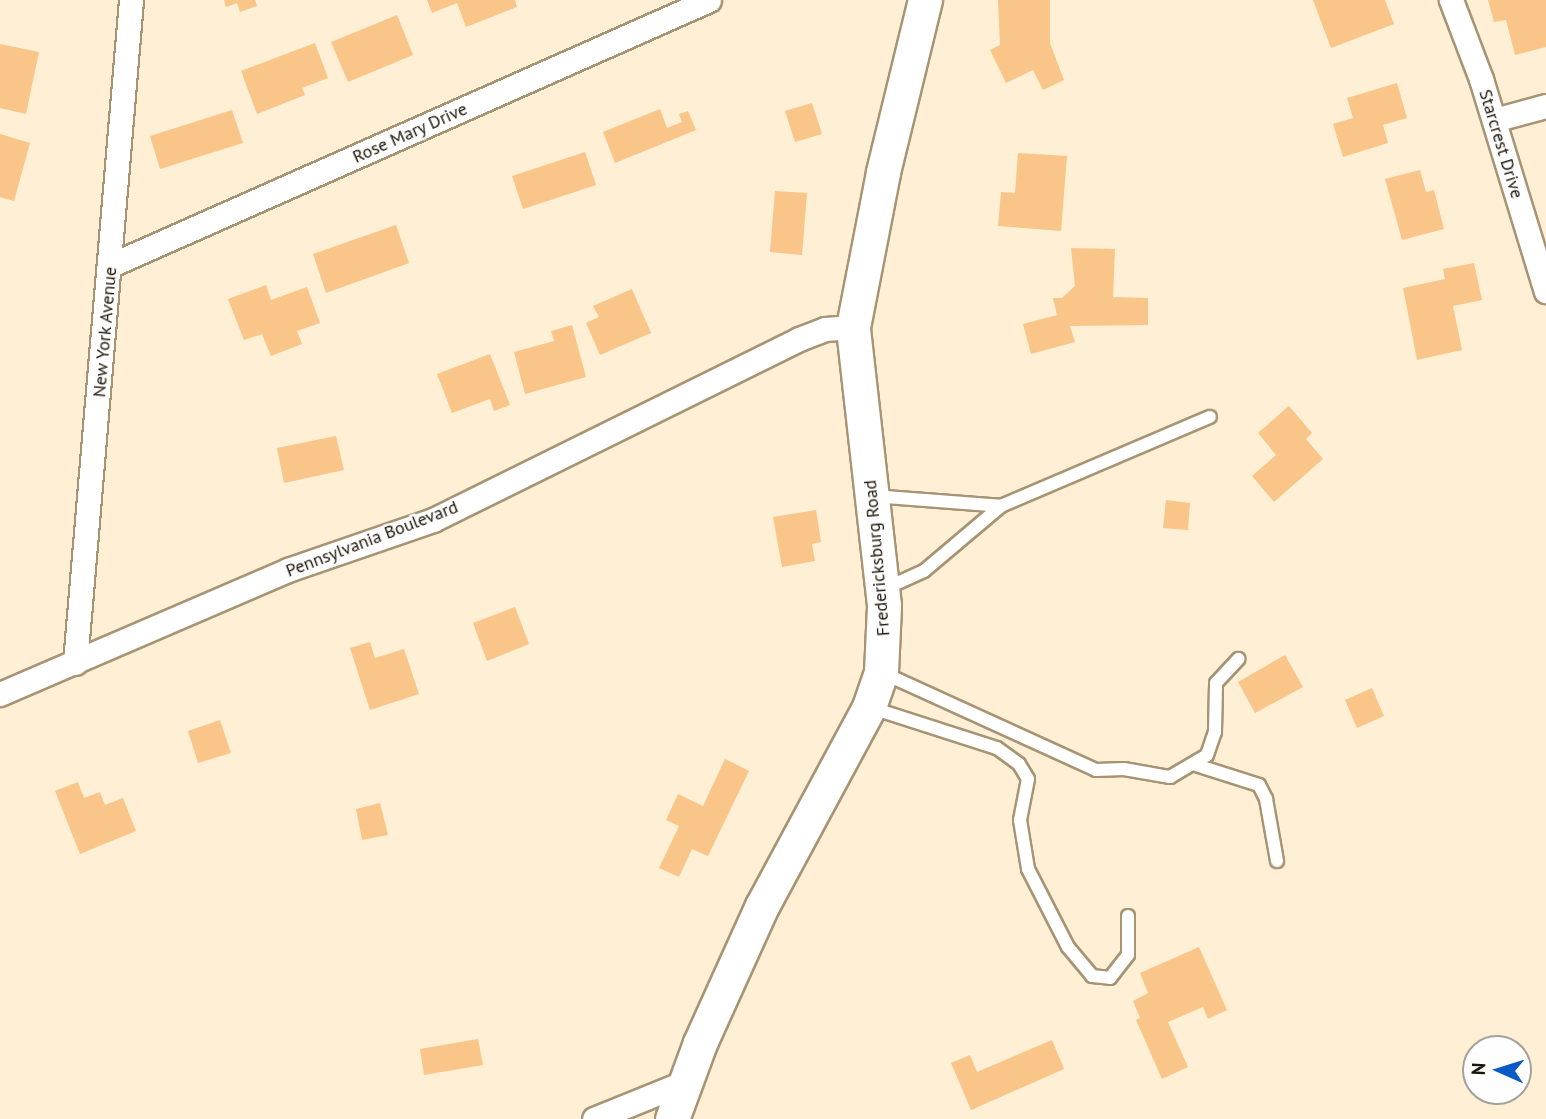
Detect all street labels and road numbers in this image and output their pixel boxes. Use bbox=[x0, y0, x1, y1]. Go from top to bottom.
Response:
street label: Starcrest Drive bbox=[1474, 87, 1528, 201]
street label: Rose Mary Drive bbox=[349, 98, 471, 168]
street label: New York Avenue bbox=[88, 265, 122, 399]
street label: Fredericksburg Road bbox=[859, 479, 895, 637]
street label: Pennsylvania Boulevard bbox=[283, 496, 461, 582]

